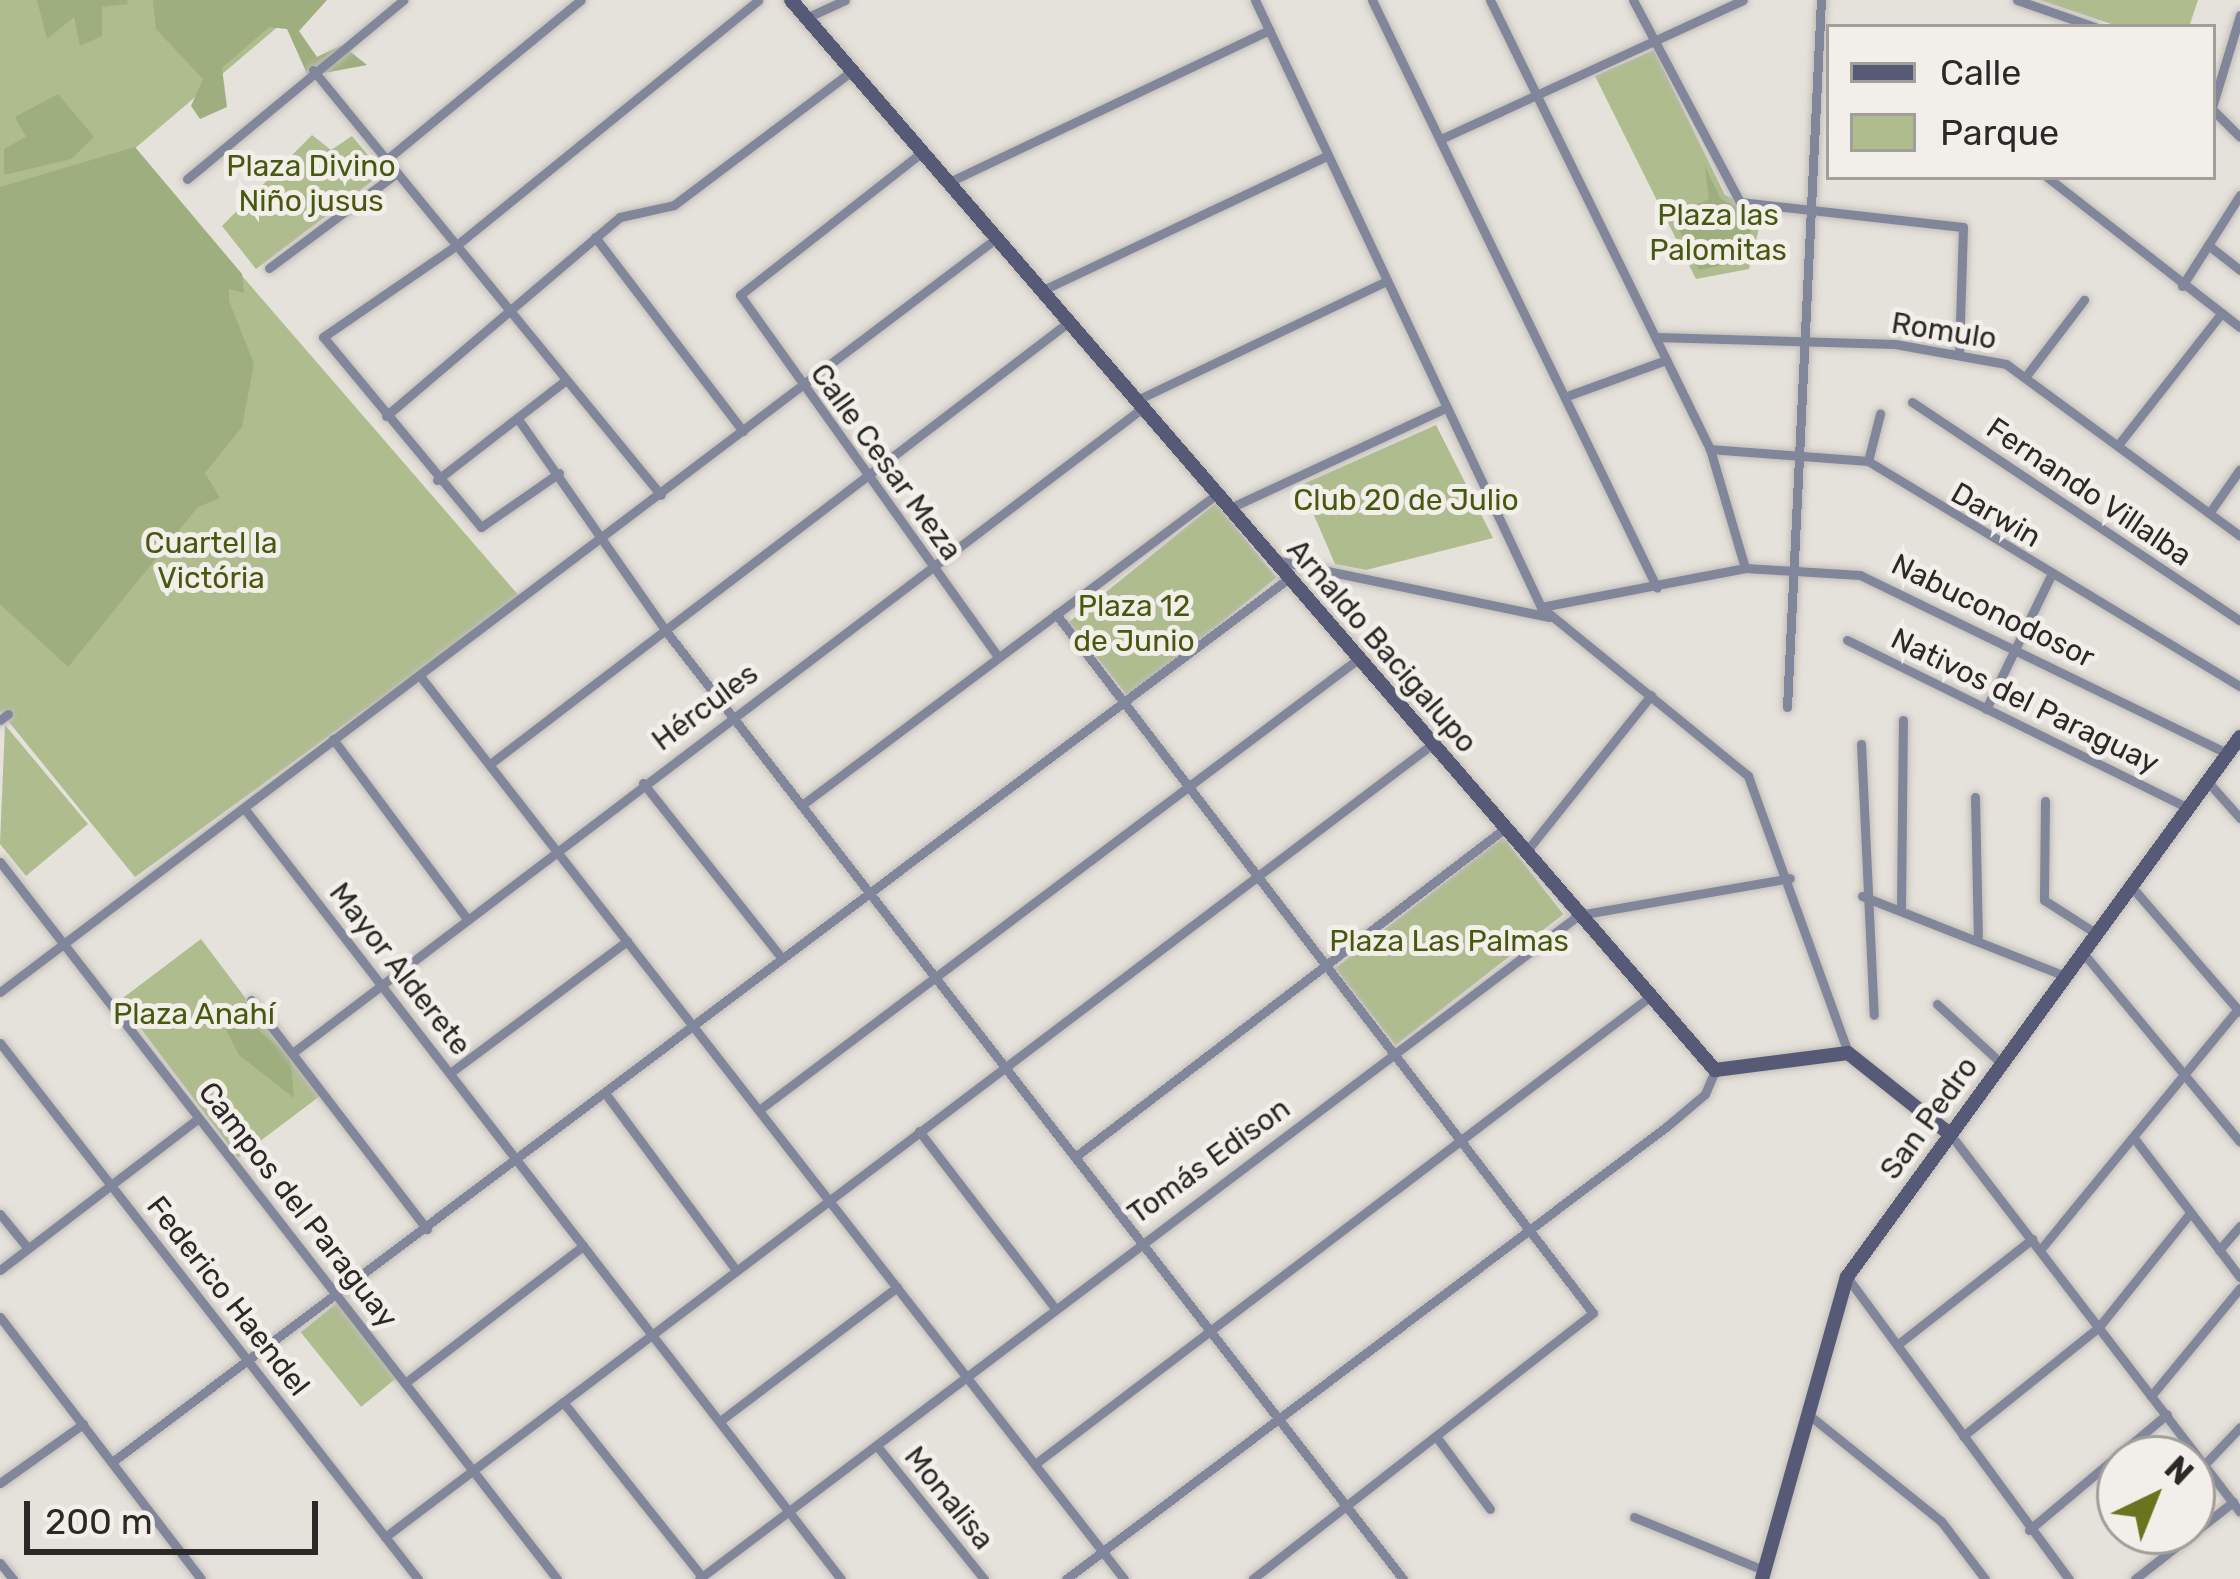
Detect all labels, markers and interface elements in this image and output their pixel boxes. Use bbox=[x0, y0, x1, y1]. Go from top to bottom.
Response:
legend bbox=[1826, 24, 2216, 180]
text: Calle bbox=[1940, 51, 2022, 94]
text: Parque bbox=[1940, 111, 2059, 154]
park label: Plaza Divino Niño jusus bbox=[226, 148, 396, 219]
park label: Plaza las Palomitas bbox=[1649, 197, 1787, 268]
street label: Romulo bbox=[1889, 305, 1999, 357]
street label: Calle Cesar Meza bbox=[802, 356, 970, 568]
street label: Fernando Villalba bbox=[1979, 410, 2199, 574]
street label: Darwin bbox=[1945, 475, 2047, 555]
park label: Club 20 de Julio bbox=[1293, 482, 1519, 518]
park label: Cuartel la Victória bbox=[144, 525, 278, 596]
street label: Arnaldo Bacigalupo bbox=[1279, 532, 1485, 760]
street label: Nabuconodosor bbox=[1886, 546, 2100, 676]
park label: Plaza 12 de Junio bbox=[1073, 588, 1195, 658]
street label: Nativos del Paraguay bbox=[1885, 620, 2165, 782]
street label: Hércules bbox=[645, 656, 765, 758]
street label: Mayor Alderete bbox=[321, 875, 479, 1063]
park label: Plaza Las Palmas bbox=[1329, 923, 1569, 959]
park label: Plaza Anahí bbox=[113, 996, 275, 1032]
street label: San Pedro bbox=[1872, 1050, 1986, 1186]
street label: Campos del Paraguay bbox=[191, 1075, 405, 1335]
street label: Tomás Edison bbox=[1121, 1090, 1297, 1232]
street label: Federico Haendel bbox=[139, 1189, 317, 1403]
north arrow bbox=[2096, 1435, 2216, 1555]
street label: Monalisa bbox=[897, 1439, 1001, 1557]
text: N bbox=[2157, 1448, 2201, 1493]
scale bar bbox=[30, 1477, 324, 1551]
text: 200 m bbox=[45, 1500, 153, 1543]

